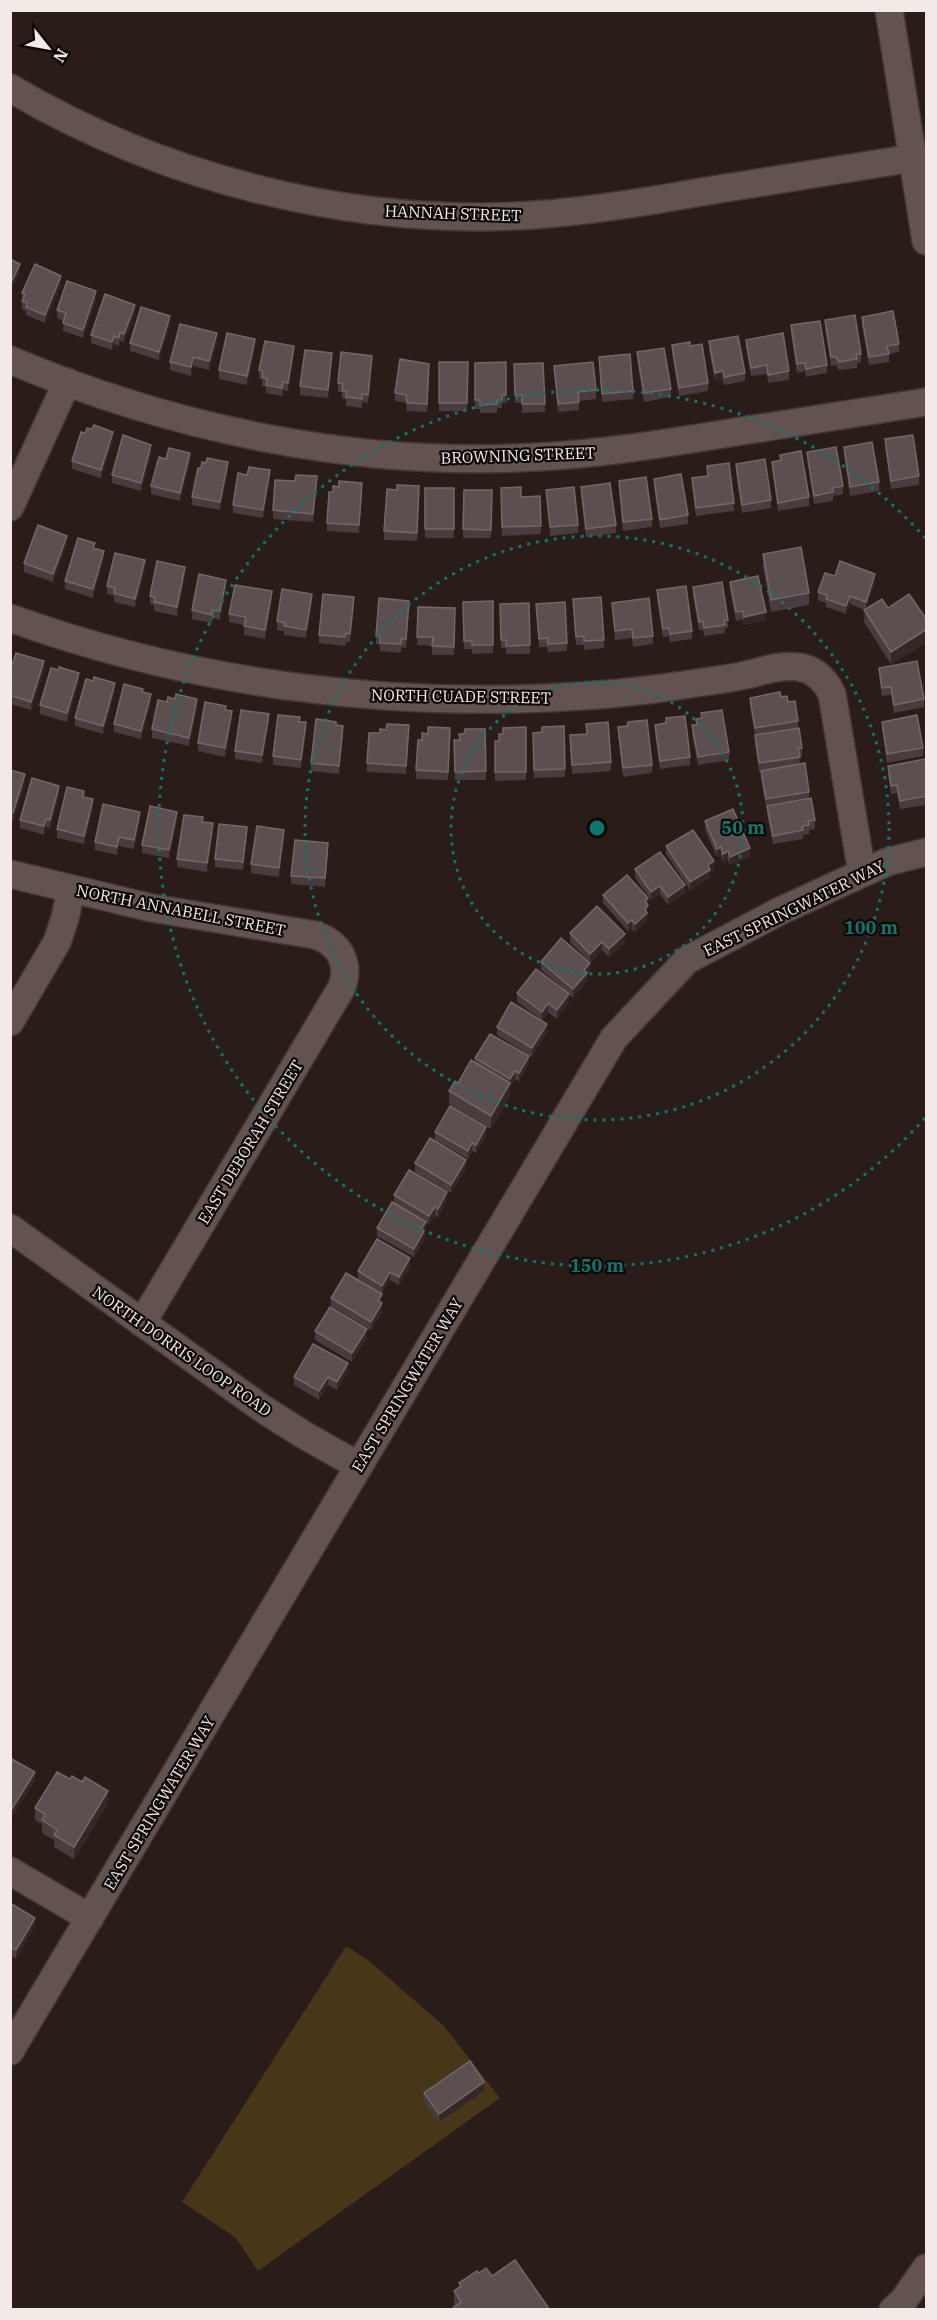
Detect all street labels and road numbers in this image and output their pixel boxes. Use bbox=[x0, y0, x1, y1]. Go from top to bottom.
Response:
street label: HANNAH STREET bbox=[384, 201, 522, 225]
street label: BROWNING STREET bbox=[440, 442, 596, 468]
street label: NORTH CUADE STREET bbox=[371, 684, 551, 708]
street label: EAST SPRINGWATER WAY bbox=[700, 855, 888, 961]
street label: NORTH ANNABELL STREET bbox=[75, 880, 287, 940]
street label: EAST DEBORAH STREET bbox=[193, 1056, 307, 1228]
street label: NORTH DORRIS LOOP ROAD bbox=[89, 1281, 275, 1421]
street label: EAST SPRINGWATER WAY bbox=[347, 1294, 467, 1476]
street label: EAST SPRINGWATER WAY bbox=[99, 1712, 219, 1894]

